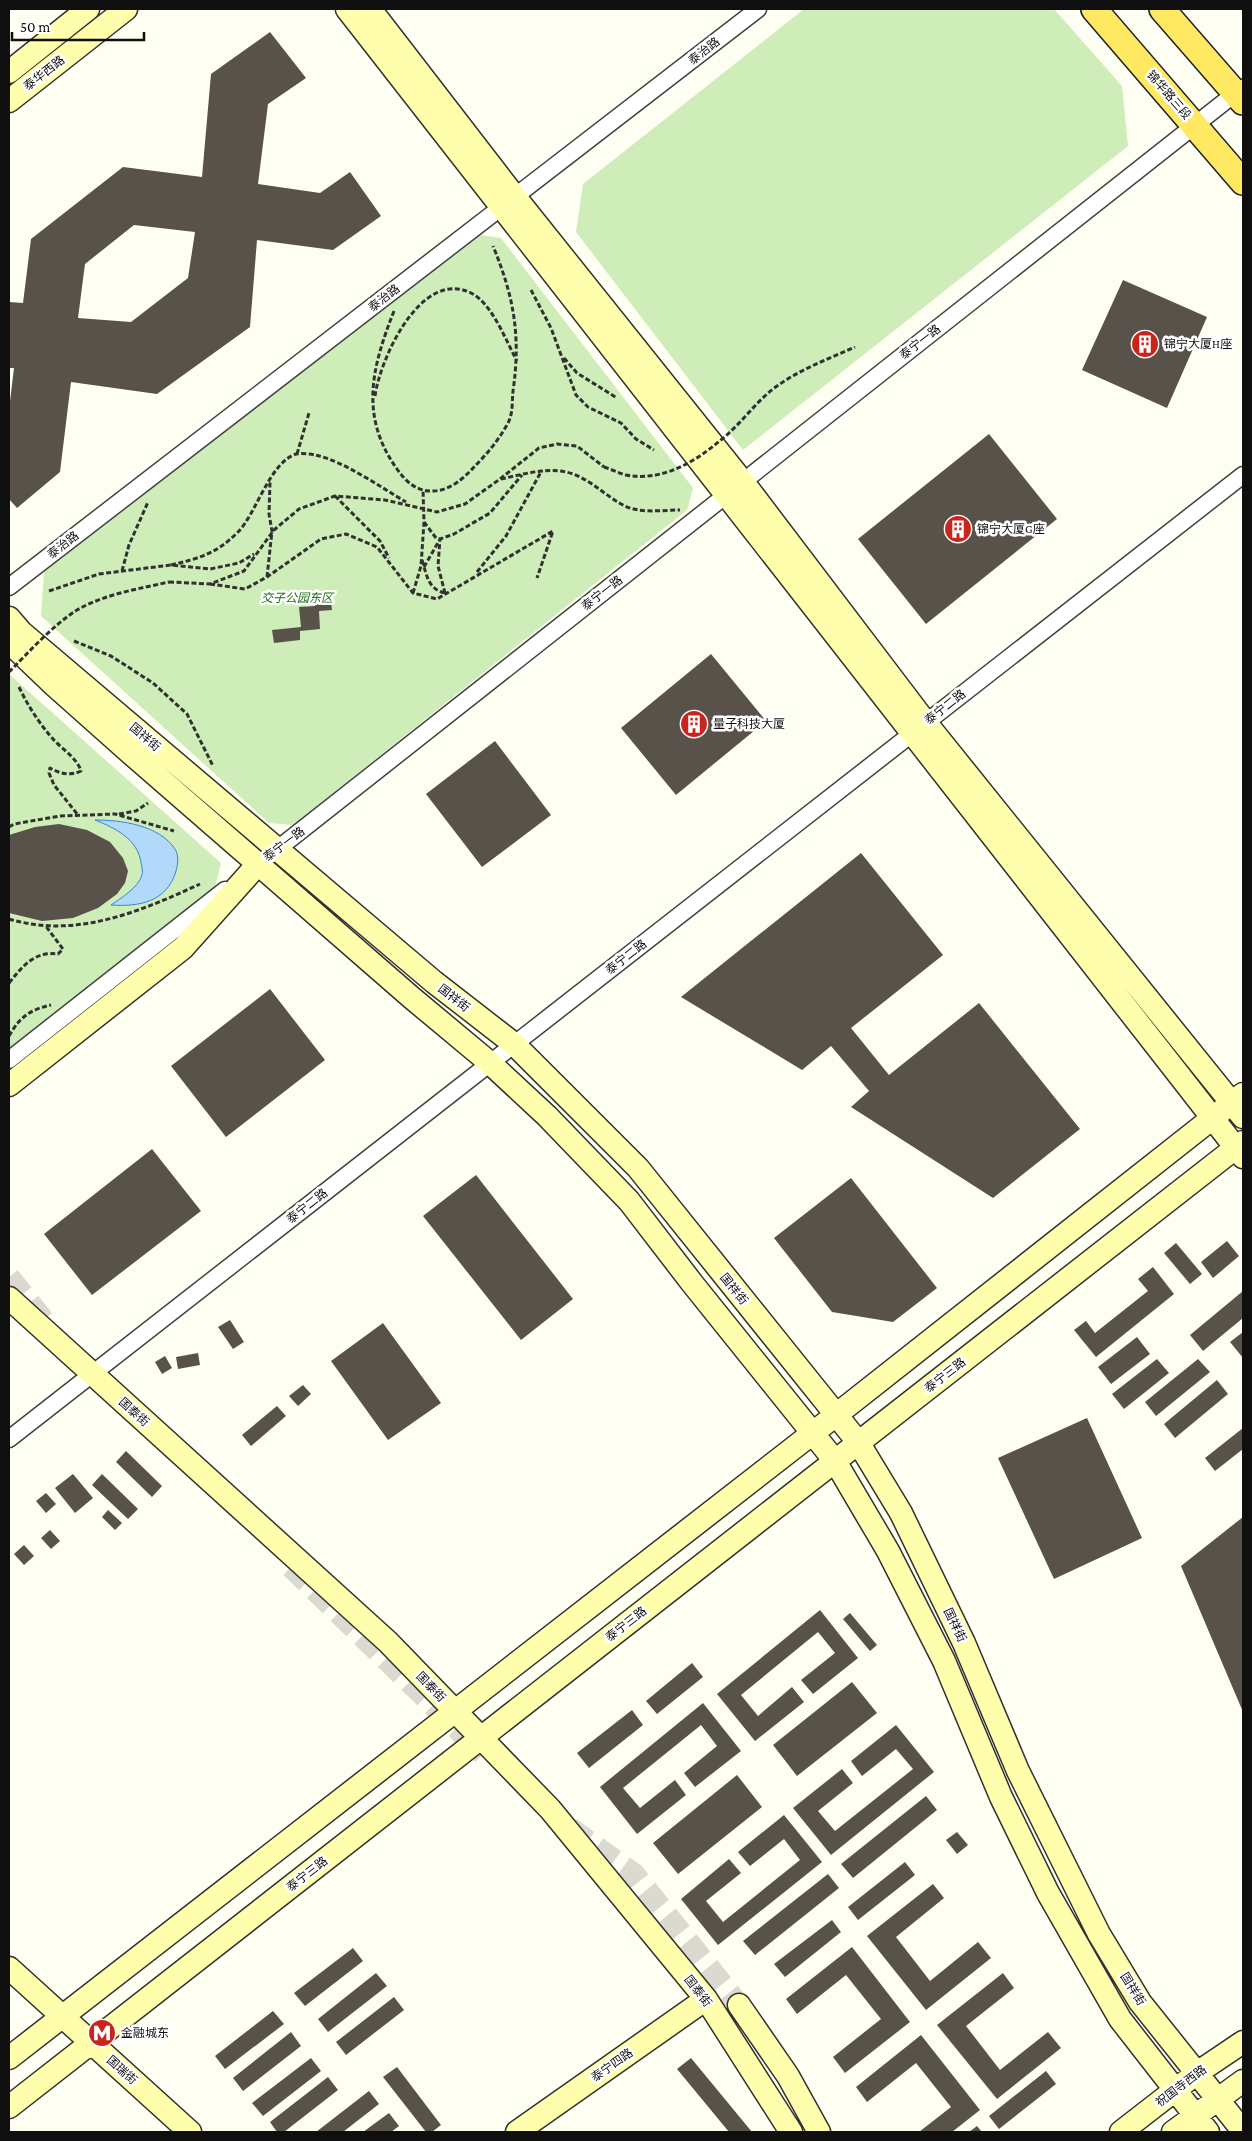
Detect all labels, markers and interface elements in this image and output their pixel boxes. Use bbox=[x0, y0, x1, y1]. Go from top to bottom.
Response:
scale bar bbox=[12, 10, 145, 42]
text: 50 m bbox=[20, 19, 50, 35]
street label: 泰治路 bbox=[686, 34, 722, 68]
street label: 泰华西路 bbox=[21, 53, 67, 93]
street label: 锦华路三段 bbox=[1144, 68, 1194, 122]
street label: 泰治路 bbox=[366, 281, 402, 315]
street label: 泰宁一路 bbox=[897, 322, 943, 362]
building icon: 锦宁大厦H座 bbox=[1130, 329, 1160, 359]
place label: 锦宁大厦H座 bbox=[1164, 337, 1232, 351]
building icon: 锦宁大厦G座 bbox=[943, 514, 973, 544]
place label: 锦宁大厦G座 bbox=[977, 522, 1045, 536]
street label: 泰治路 bbox=[45, 528, 81, 562]
street label: 泰宁一路 bbox=[579, 573, 625, 613]
park label: 交子公园东区 bbox=[261, 591, 335, 605]
street label: 泰宁二路 bbox=[922, 687, 968, 727]
building icon: 量子科技大厦 bbox=[679, 709, 709, 739]
place label: 量子科技大厦 bbox=[713, 717, 785, 731]
street label: 国祥街 bbox=[127, 720, 163, 754]
street label: 泰宁一路 bbox=[261, 824, 307, 864]
street label: 泰宁二路 bbox=[603, 937, 649, 977]
street label: 国祥街 bbox=[436, 981, 472, 1015]
street label: 泰宁二路 bbox=[284, 1186, 330, 1226]
street label: 国祥街 bbox=[717, 1271, 751, 1307]
street label: 泰宁三路 bbox=[922, 1355, 968, 1395]
street label: 国泰街 bbox=[116, 1395, 152, 1429]
street label: 泰宁三路 bbox=[603, 1604, 649, 1644]
street label: 国祥街 bbox=[941, 1606, 969, 1644]
street label: 国泰街 bbox=[413, 1669, 449, 1705]
street label: 泰宁三路 bbox=[284, 1854, 330, 1894]
street label: 国祥街 bbox=[1118, 1970, 1148, 2008]
street label: 国泰街 bbox=[681, 1973, 715, 2009]
metro station icon: 金融城东 bbox=[87, 2018, 117, 2048]
place label: 金融城东 bbox=[121, 2026, 169, 2040]
street label: 泰宁四路 bbox=[588, 2045, 636, 2085]
street label: 国瑞街 bbox=[104, 2053, 140, 2087]
street label: 祝国寺西路 bbox=[1153, 2062, 1209, 2110]

